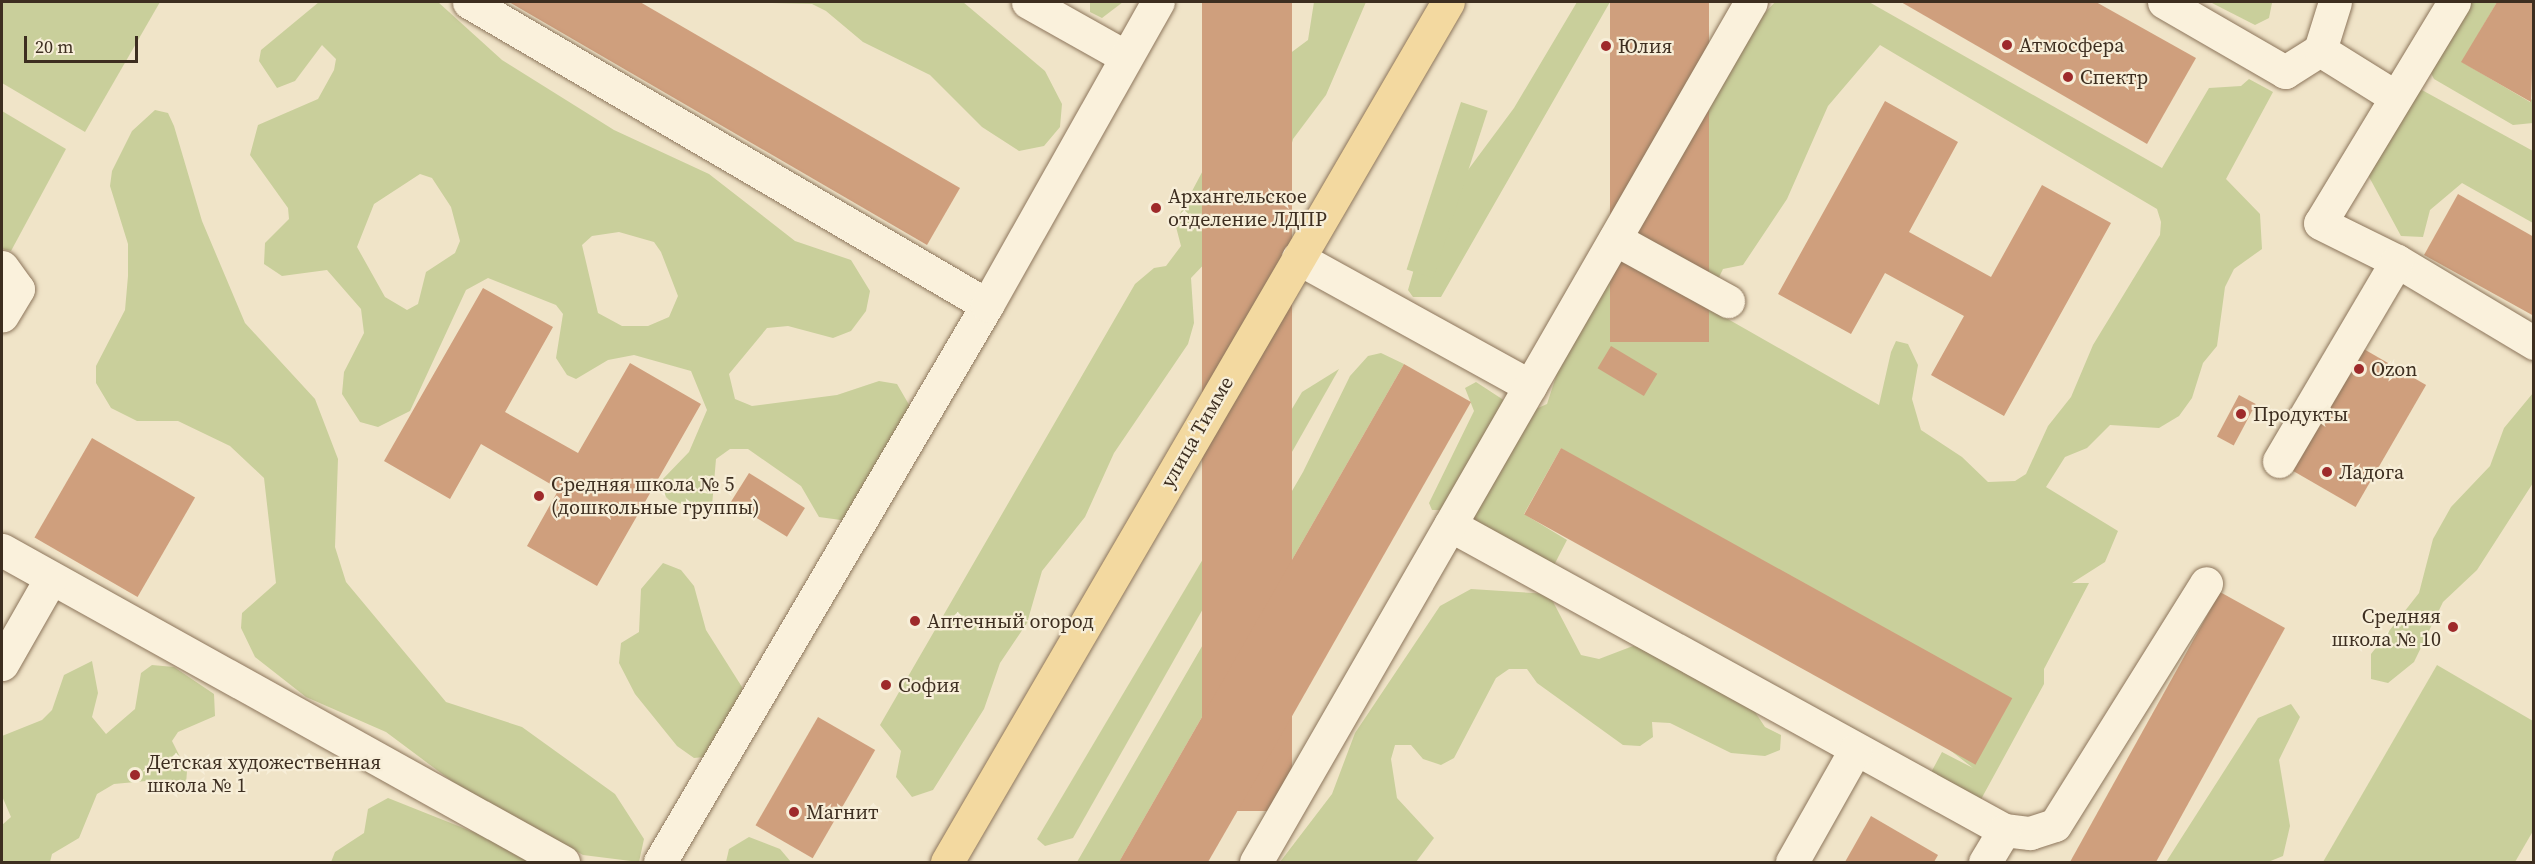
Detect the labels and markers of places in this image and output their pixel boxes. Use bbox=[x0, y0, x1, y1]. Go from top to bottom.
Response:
place label: Атмосфера bbox=[2019, 33, 2124, 57]
place label: Юлия bbox=[1618, 34, 1672, 58]
marker: Атмосфера bbox=[2000, 38, 2014, 52]
marker: Юлия bbox=[1599, 39, 1613, 53]
place label: Спектр bbox=[2080, 65, 2148, 89]
marker: Спектр bbox=[2061, 70, 2075, 84]
place label: Архангельское отделение ЛДПР bbox=[1168, 184, 1327, 231]
marker: Архангельское отделение ЛДПР bbox=[1149, 201, 1163, 215]
place label: Ozon bbox=[2371, 357, 2417, 381]
marker: Ozon bbox=[2352, 362, 2366, 376]
place label: Продукты bbox=[2253, 402, 2348, 426]
marker: Продукты bbox=[2234, 407, 2248, 421]
place label: Ладога bbox=[2339, 460, 2404, 484]
marker: Ладога bbox=[2320, 465, 2334, 479]
place label: Средняя школа № 5 (дошкольные группы) bbox=[551, 472, 759, 519]
marker: Средняя школа № 5 (дошкольные группы) bbox=[532, 489, 546, 503]
place label: Средняя школа № 10 bbox=[2331, 604, 2441, 651]
place label: Аптечный огород bbox=[927, 609, 1094, 633]
marker: Аптечный огород bbox=[908, 614, 922, 628]
marker: Средняя школа № 10 bbox=[2446, 620, 2460, 634]
place label: София bbox=[898, 673, 960, 697]
marker: София bbox=[879, 678, 893, 692]
place label: Детская художественная школа № 1 bbox=[147, 751, 381, 798]
marker: Детская художественная школа № 1 bbox=[128, 768, 142, 782]
place label: Магнит bbox=[806, 800, 879, 824]
marker: Магнит bbox=[787, 805, 801, 819]

